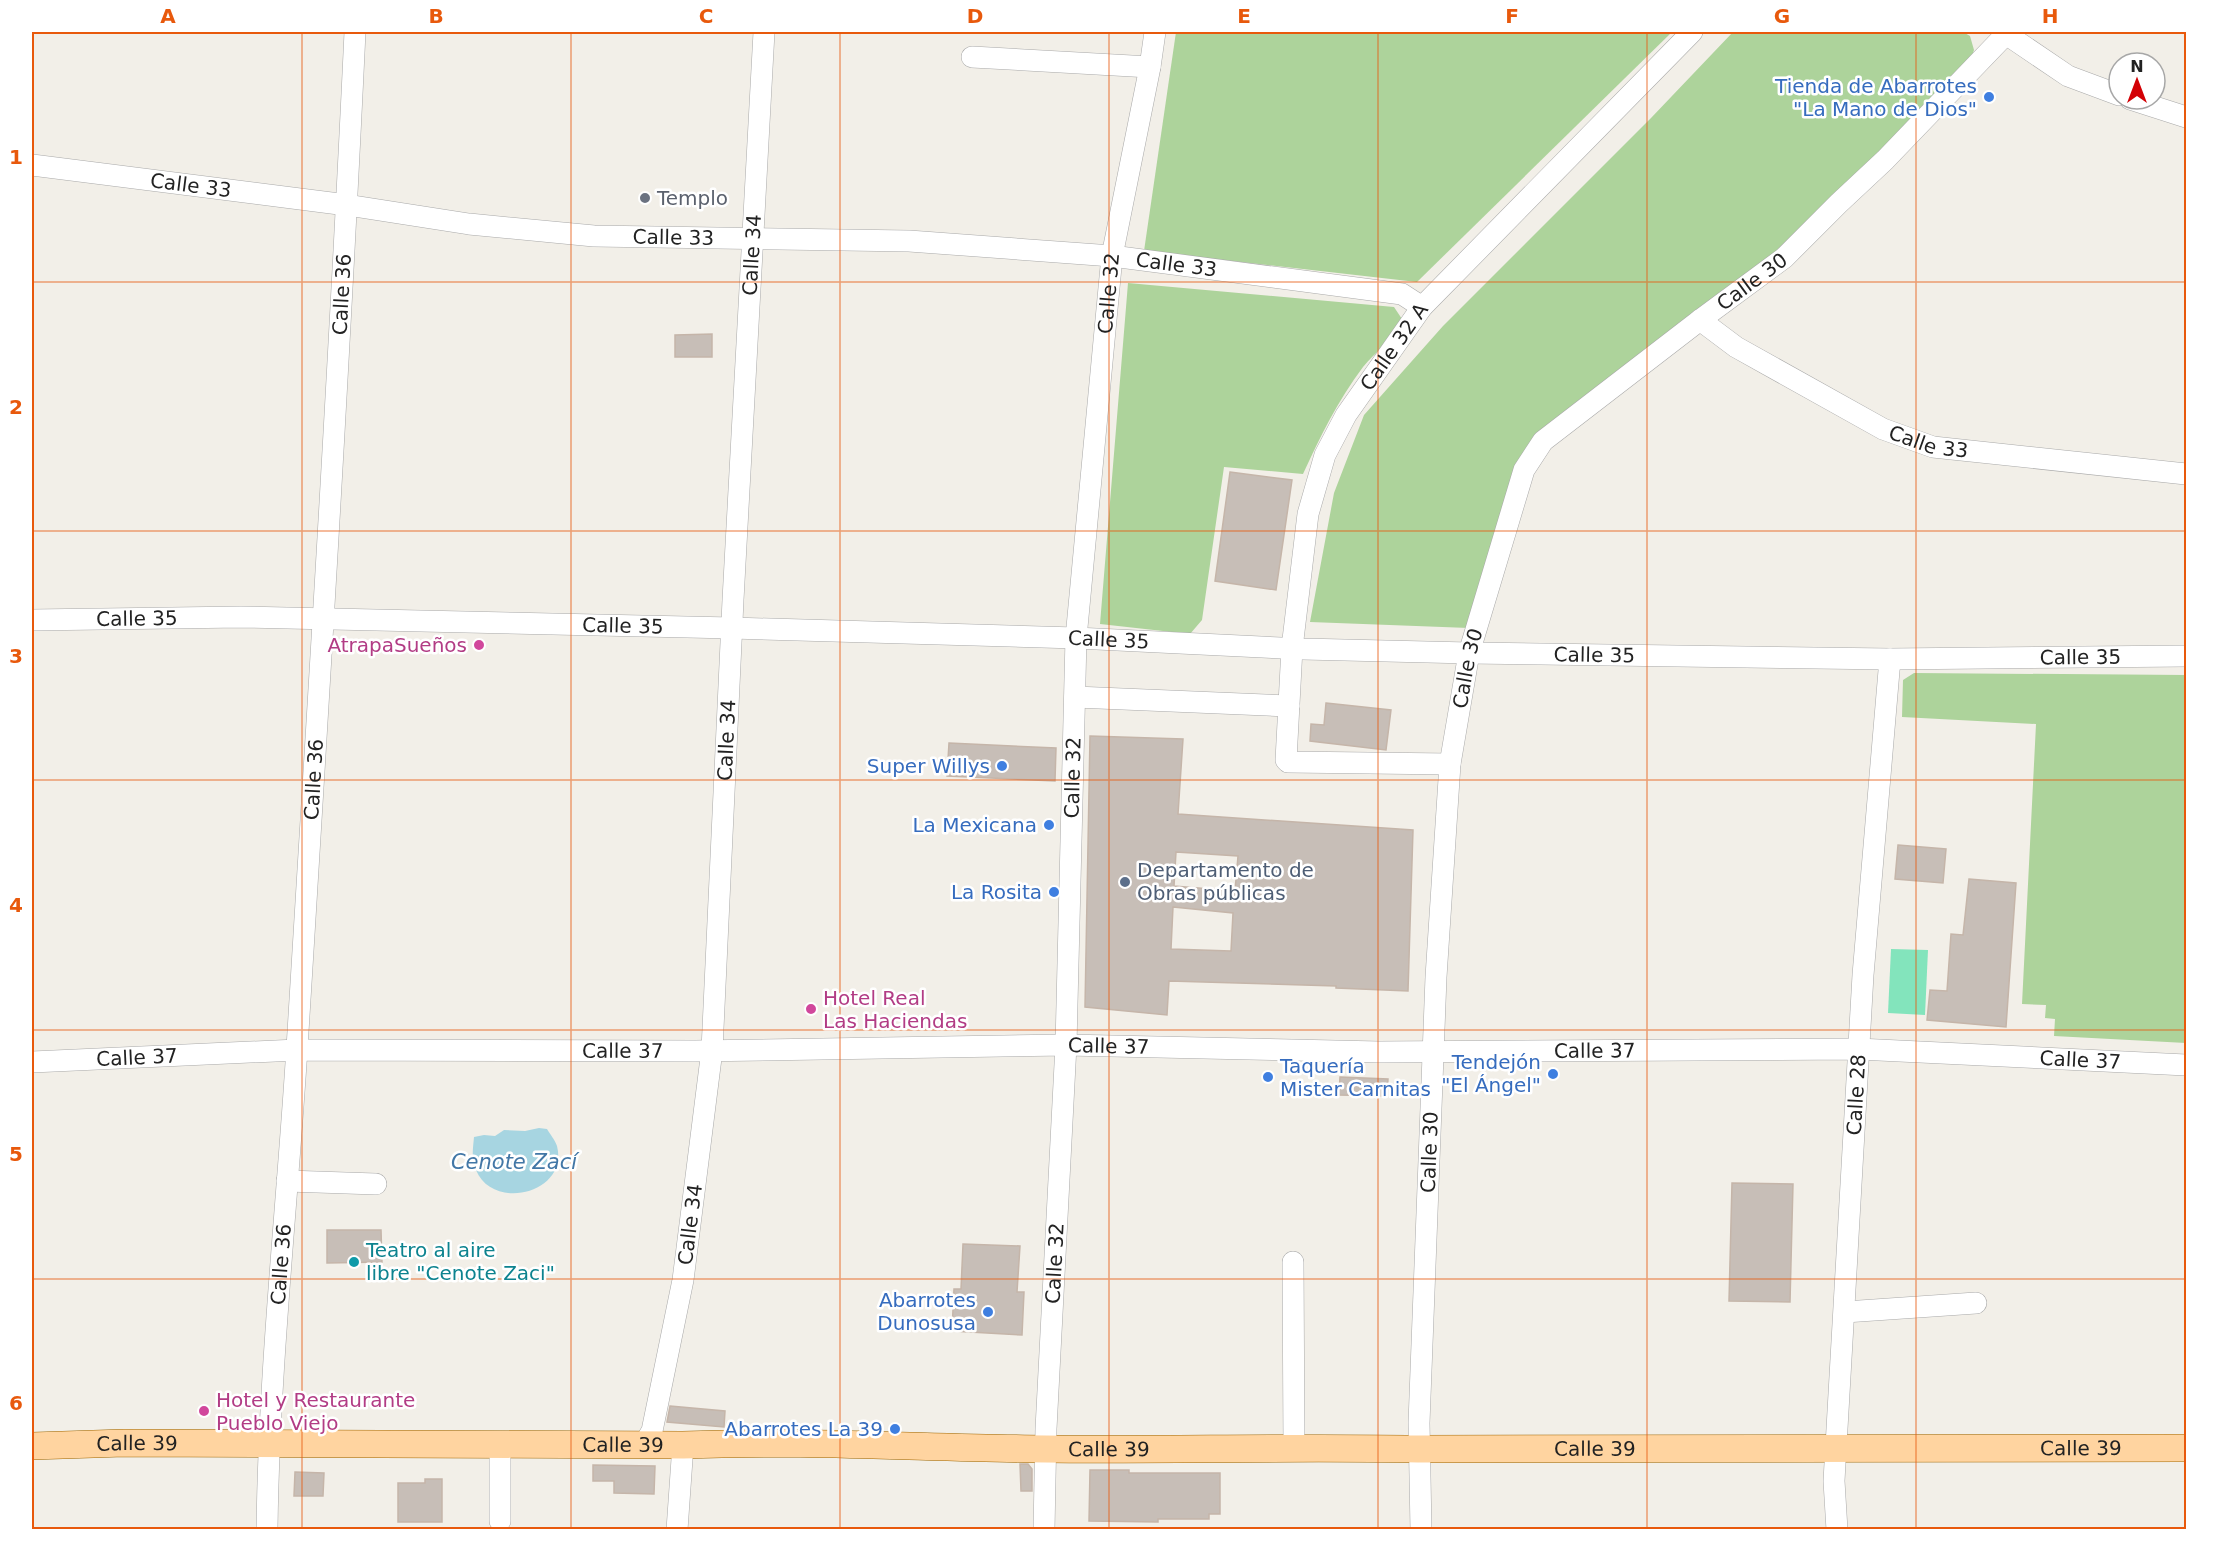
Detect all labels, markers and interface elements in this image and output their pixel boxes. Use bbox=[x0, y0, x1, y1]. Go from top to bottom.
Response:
text: A bbox=[160, 4, 176, 28]
text: B bbox=[428, 4, 444, 28]
text: C bbox=[699, 4, 713, 28]
text: D bbox=[967, 4, 983, 28]
text: E bbox=[1237, 4, 1251, 28]
text: F bbox=[1505, 4, 1519, 28]
text: G bbox=[1774, 4, 1790, 28]
text: H bbox=[2042, 4, 2058, 28]
north arrow bbox=[2107, 51, 2167, 111]
text: N bbox=[2130, 57, 2144, 76]
place label: Tienda de Abarrotes "La Mano de Dios" bbox=[1774, 74, 1977, 121]
marker: Tienda de Abarrotes "La Mano de Dios" bbox=[1982, 90, 1996, 104]
text: 1 bbox=[9, 145, 23, 169]
street label: Calle 33 bbox=[149, 168, 233, 202]
place label: Templo bbox=[656, 186, 728, 210]
marker: Templo bbox=[638, 191, 652, 205]
street label: Calle 34 bbox=[738, 214, 766, 296]
street label: Calle 33 bbox=[632, 225, 714, 250]
street label: Calle 33 bbox=[1134, 247, 1218, 282]
street label: Calle 30 bbox=[1712, 248, 1792, 315]
street label: Calle 32 bbox=[1093, 251, 1124, 335]
street label: Calle 36 bbox=[327, 253, 356, 336]
street label: Calle 32 A bbox=[1355, 298, 1433, 395]
text: 2 bbox=[9, 395, 23, 419]
street label: Calle 33 bbox=[1885, 420, 1969, 463]
street label: Calle 35 bbox=[96, 606, 178, 631]
street label: Calle 35 bbox=[582, 613, 664, 638]
street label: Calle 30 bbox=[1448, 625, 1488, 710]
street label: Calle 35 bbox=[1068, 626, 1150, 654]
place label: AtrapaSueños bbox=[327, 633, 467, 657]
marker: AtrapaSueños bbox=[472, 638, 486, 652]
street label: Calle 35 bbox=[1553, 642, 1635, 667]
text: 3 bbox=[9, 644, 23, 668]
street label: Calle 35 bbox=[2039, 645, 2121, 669]
street label: Calle 34 bbox=[713, 699, 740, 781]
street label: Calle 32 bbox=[1060, 737, 1086, 819]
street label: Calle 36 bbox=[299, 738, 328, 821]
place label: Super Willys bbox=[867, 754, 990, 778]
marker: Super Willys bbox=[995, 759, 1009, 773]
place label: La Mexicana bbox=[912, 813, 1037, 837]
marker: La Mexicana bbox=[1042, 818, 1056, 832]
place label: Departamento de Obras públicas bbox=[1137, 858, 1314, 905]
marker: Departamento de Obras públicas bbox=[1118, 875, 1132, 889]
place label: La Rosita bbox=[951, 880, 1042, 904]
marker: La Rosita bbox=[1047, 885, 1061, 899]
text: 4 bbox=[9, 893, 23, 917]
place label: Hotel Real Las Haciendas bbox=[823, 986, 967, 1033]
marker: Hotel Real Las Haciendas bbox=[804, 1002, 818, 1016]
street label: Calle 37 bbox=[1068, 1033, 1150, 1059]
street label: Calle 37 bbox=[1554, 1038, 1635, 1063]
street label: Calle 37 bbox=[582, 1039, 664, 1063]
street label: Calle 37 bbox=[96, 1043, 178, 1071]
street label: Calle 37 bbox=[2039, 1046, 2122, 1074]
place label: Tendejón "El Ángel" bbox=[1441, 1050, 1541, 1097]
street label: Calle 28 bbox=[1842, 1053, 1870, 1136]
place label: Taquería Mister Carnitas bbox=[1279, 1054, 1431, 1101]
marker: Tendejón "El Ángel" bbox=[1546, 1067, 1560, 1081]
marker: Taquería Mister Carnitas bbox=[1261, 1070, 1275, 1084]
street label: Calle 30 bbox=[1416, 1111, 1443, 1193]
text: 5 bbox=[9, 1142, 23, 1166]
water label: Cenote Zací bbox=[451, 1150, 580, 1174]
street label: Calle 34 bbox=[673, 1183, 707, 1266]
street label: Calle 32 bbox=[1041, 1222, 1069, 1305]
street label: Calle 36 bbox=[266, 1223, 296, 1306]
place label: Teatro al aire libre "Cenote Zaci" bbox=[365, 1238, 555, 1285]
marker: Teatro al aire libre "Cenote Zaci" bbox=[347, 1255, 361, 1269]
place label: Abarrotes Dunosusa bbox=[877, 1288, 976, 1335]
marker: Abarrotes Dunosusa bbox=[981, 1305, 995, 1319]
place label: Hotel y Restaurante Pueblo Viejo bbox=[216, 1388, 415, 1435]
text: 6 bbox=[9, 1391, 23, 1415]
marker: Hotel y Restaurante Pueblo Viejo bbox=[197, 1404, 211, 1418]
place label: Abarrotes La 39 bbox=[724, 1417, 883, 1441]
marker: Abarrotes La 39 bbox=[888, 1422, 902, 1436]
street label: Calle 39 bbox=[96, 1431, 178, 1456]
street label: Calle 39 bbox=[582, 1433, 664, 1457]
street label: Calle 39 bbox=[2040, 1436, 2122, 1460]
street label: Calle 39 bbox=[1068, 1437, 1150, 1461]
street label: Calle 39 bbox=[1554, 1437, 1636, 1461]

